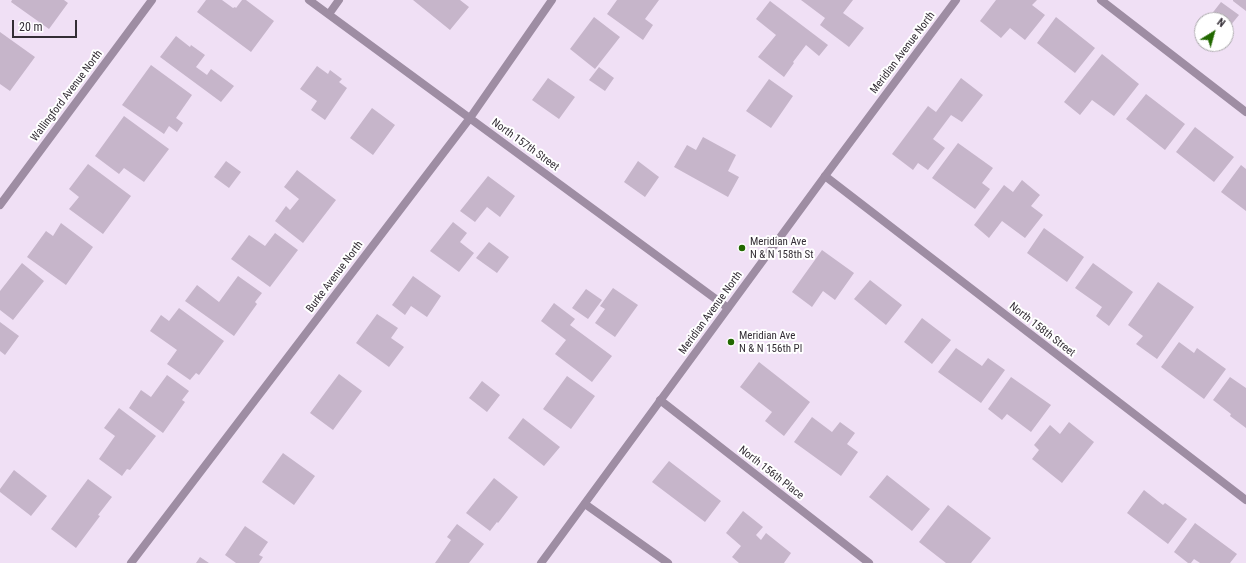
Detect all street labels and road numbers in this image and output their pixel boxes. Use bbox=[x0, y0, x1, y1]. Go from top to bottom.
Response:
street label: Meridian Avenue North bbox=[868, 9, 938, 97]
street label: Wallingford Avenue North bbox=[28, 48, 106, 144]
street label: North 157th Street bbox=[489, 116, 561, 174]
street label: Burke Avenue North bbox=[304, 239, 366, 315]
street label: Meridian Avenue North bbox=[677, 269, 745, 357]
street label: North 158th Street bbox=[1006, 300, 1078, 360]
street label: North 156th Place bbox=[736, 444, 806, 502]

